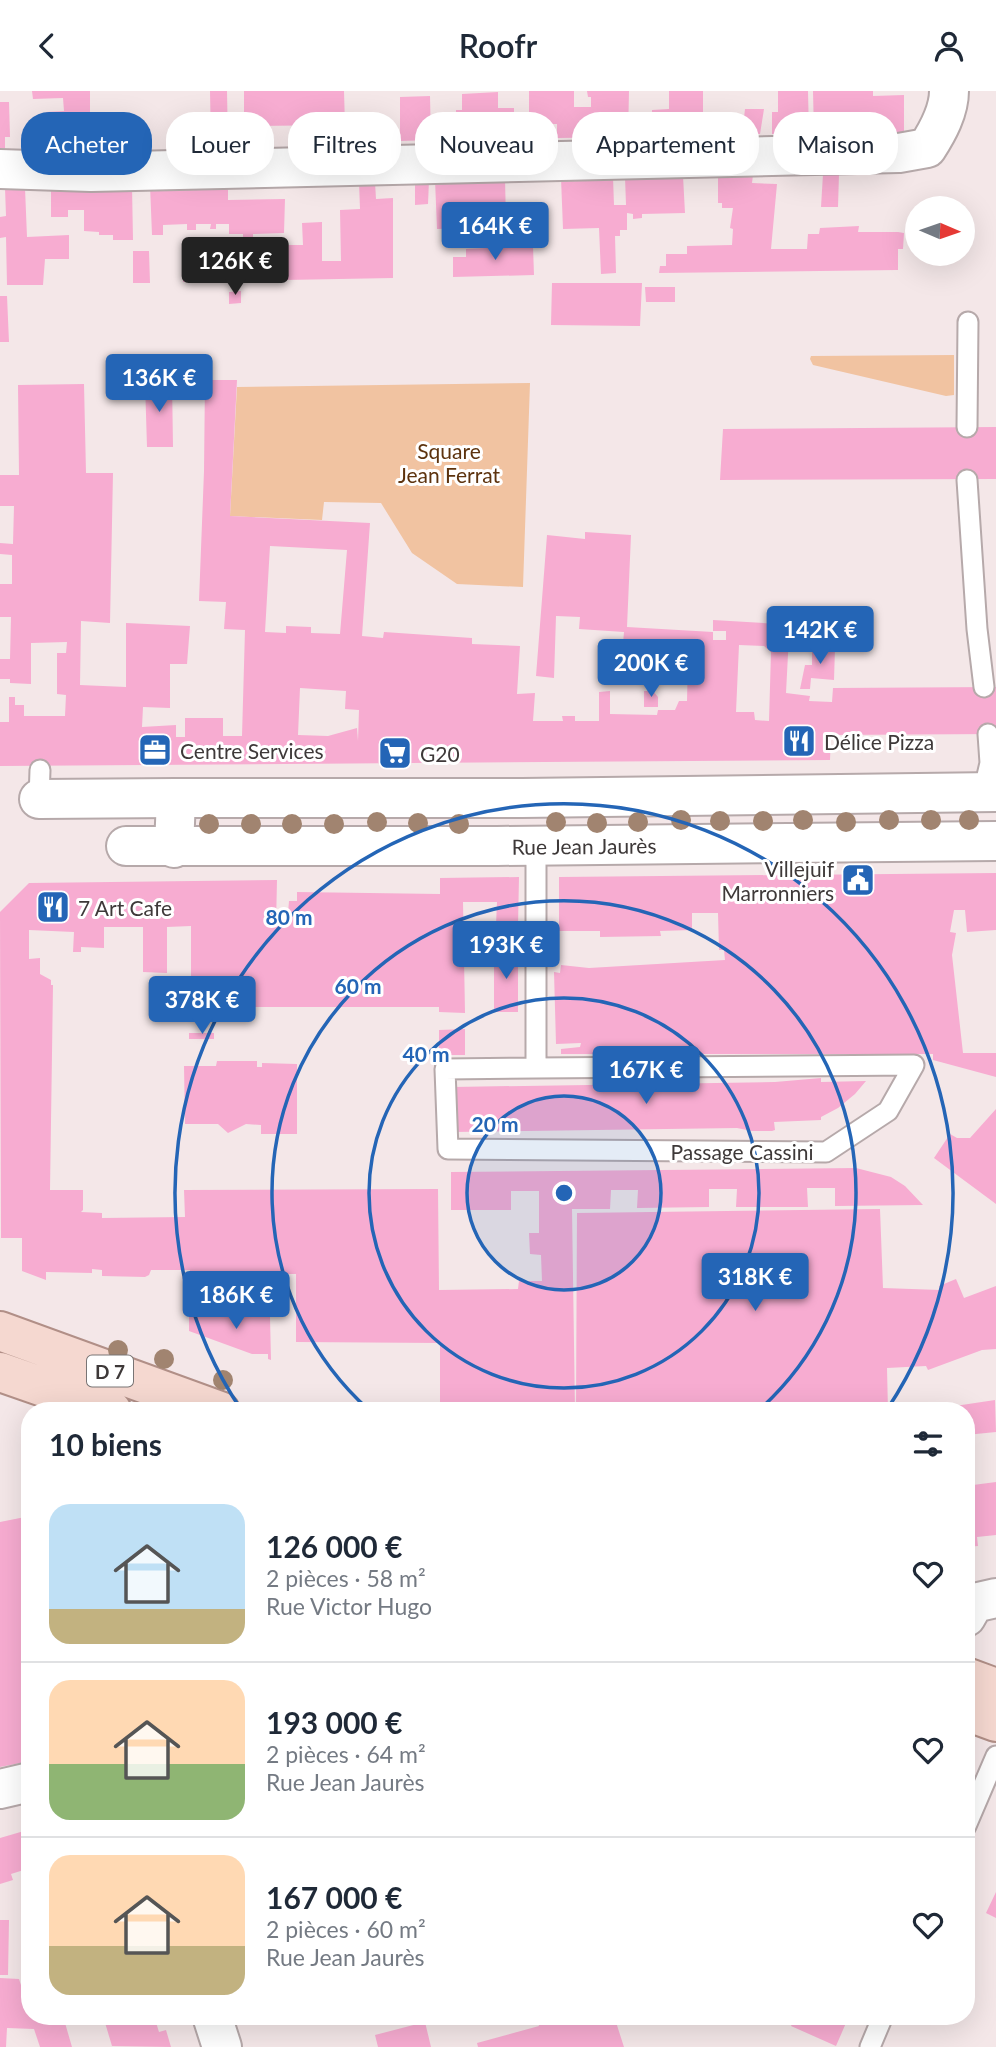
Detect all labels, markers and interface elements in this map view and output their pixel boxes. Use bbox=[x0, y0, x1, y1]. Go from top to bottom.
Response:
text: Roofr bbox=[459, 26, 537, 65]
icon: back bbox=[28, 27, 66, 65]
icon: person bbox=[930, 27, 968, 65]
chip: Acheter bbox=[21, 112, 152, 175]
chip: Louer bbox=[166, 112, 274, 175]
chip: Filtres bbox=[288, 112, 401, 175]
chip: Nouveau bbox=[415, 112, 558, 175]
chip: Appartement bbox=[572, 112, 759, 175]
chip: Maison bbox=[773, 112, 898, 175]
north arrow bbox=[905, 196, 975, 266]
map controls bbox=[905, 196, 975, 266]
pin: 164K € bbox=[438, 202, 552, 262]
text: 164K € bbox=[458, 211, 532, 239]
pin: 126K € bbox=[178, 237, 292, 297]
text: 126K € bbox=[198, 246, 272, 274]
pin: 136K € bbox=[102, 355, 216, 414]
text: 136K € bbox=[122, 363, 196, 391]
park label: Square Jean Ferrat bbox=[398, 438, 501, 487]
pin: 142K € bbox=[763, 607, 877, 666]
text: 142K € bbox=[783, 615, 857, 643]
pin: 200K € bbox=[594, 639, 708, 699]
text: 200K € bbox=[614, 648, 688, 676]
restaurant icon: Délice Pizza bbox=[780, 722, 818, 760]
place label: Délice Pizza bbox=[824, 729, 934, 754]
office icon: Centre Services bbox=[136, 731, 174, 769]
supermarket icon: G20 bbox=[376, 734, 414, 772]
place label: Centre Services bbox=[180, 738, 324, 763]
place label: G20 bbox=[420, 741, 460, 766]
street label: Rue Jean Jaurès bbox=[511, 832, 657, 858]
place label: Villejuif Marronniers bbox=[721, 856, 835, 905]
public building icon: Villejuif Marronniers bbox=[839, 861, 877, 899]
restaurant icon: 7 Art Cafe bbox=[34, 888, 72, 926]
place label: 7 Art Cafe bbox=[78, 895, 172, 920]
text: 80 m bbox=[265, 904, 313, 929]
pin: 193K € bbox=[449, 921, 563, 981]
text: 193K € bbox=[469, 930, 543, 958]
text: 60 m bbox=[334, 973, 382, 998]
pin: 378K € bbox=[145, 977, 259, 1036]
text: 378K € bbox=[165, 985, 239, 1013]
text: 40 m bbox=[402, 1041, 450, 1066]
pin: 167K € bbox=[589, 1047, 703, 1106]
text: 167K € bbox=[609, 1055, 683, 1083]
text: 20 m bbox=[471, 1111, 519, 1136]
street label: Passage Cassini bbox=[671, 1139, 814, 1164]
centre of rings bbox=[552, 1181, 576, 1205]
pin: 318K € bbox=[698, 1253, 812, 1313]
text: 318K € bbox=[718, 1262, 792, 1290]
pin: 186K € bbox=[179, 1271, 293, 1331]
text: 186K € bbox=[199, 1280, 273, 1308]
road number: D 7 bbox=[87, 1355, 133, 1387]
icon: filters bbox=[909, 1425, 947, 1463]
text: 10 biens bbox=[49, 1426, 162, 1462]
text: 126 000 € bbox=[266, 1528, 402, 1564]
icon: home bbox=[105, 1532, 189, 1616]
icon: heart bbox=[909, 1555, 947, 1593]
text: 2 pièces · 58 m² bbox=[266, 1564, 426, 1592]
text: Rue Victor Hugo bbox=[266, 1592, 432, 1620]
text: 193 000 € bbox=[266, 1704, 402, 1740]
icon: home bbox=[105, 1708, 189, 1792]
icon: heart bbox=[909, 1731, 947, 1769]
text: 2 pièces · 64 m² bbox=[266, 1740, 426, 1768]
text: Rue Jean Jaurès bbox=[266, 1768, 425, 1796]
text: 167 000 € bbox=[266, 1879, 402, 1915]
icon: home bbox=[105, 1883, 189, 1967]
icon: heart bbox=[909, 1906, 947, 1944]
text: 2 pièces · 60 m² bbox=[266, 1915, 426, 1943]
text: Rue Jean Jaurès bbox=[266, 1943, 425, 1971]

